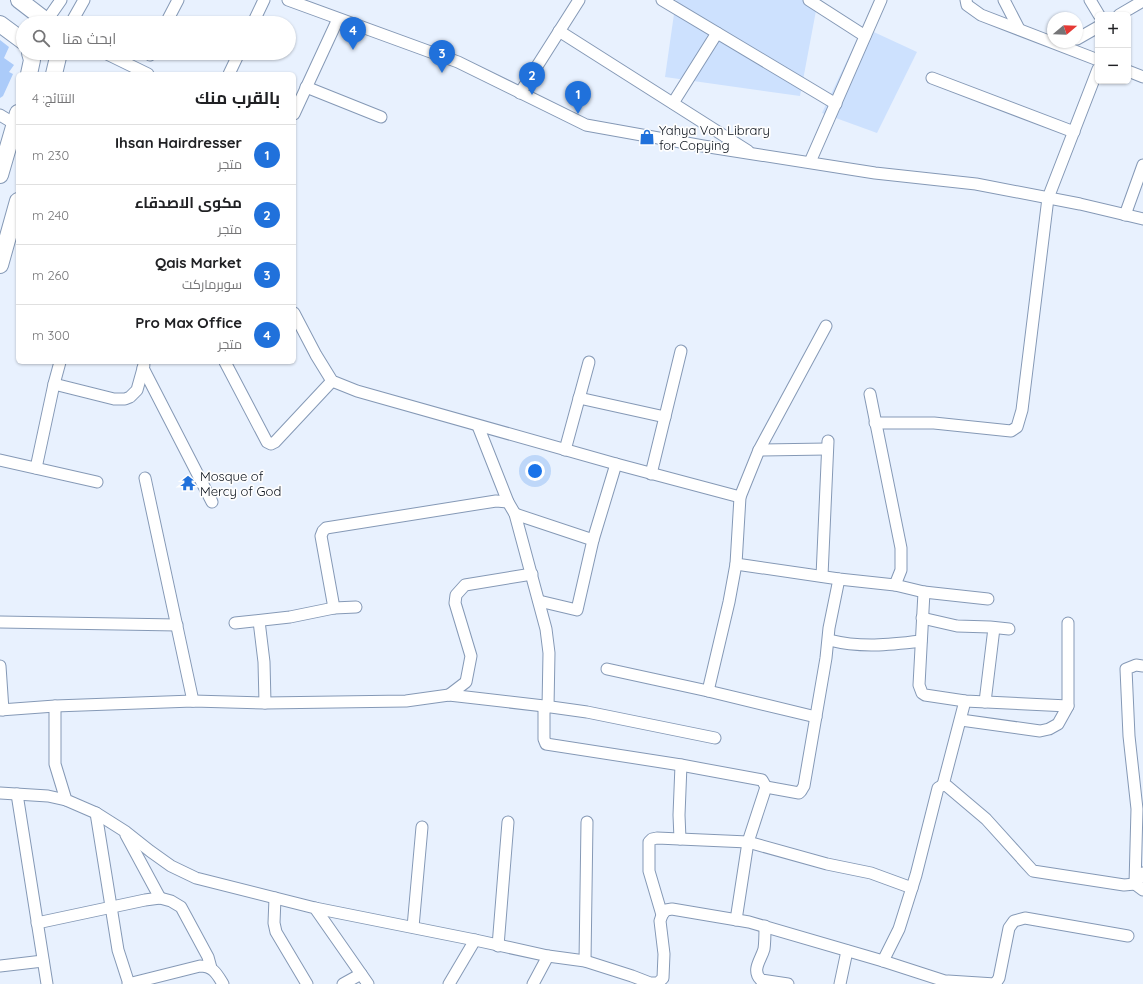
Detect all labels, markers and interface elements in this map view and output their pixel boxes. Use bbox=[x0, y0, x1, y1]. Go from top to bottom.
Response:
north arrow bbox=[1047, 12, 1083, 48]
map controls bbox=[1095, 12, 1131, 84]
button: + bbox=[1095, 12, 1131, 48]
search box bbox=[16, 16, 296, 60]
pin: 4 bbox=[340, 17, 366, 50]
icon: search bbox=[30, 27, 52, 49]
text: ابحث هنا bbox=[62, 29, 116, 48]
pin: 3 bbox=[429, 40, 455, 73]
button: − bbox=[1095, 48, 1131, 84]
pin: 2 bbox=[519, 62, 545, 95]
pin: 1 bbox=[565, 81, 591, 114]
text: بالقرب منك bbox=[195, 87, 280, 108]
text: النتائج: 4 bbox=[32, 90, 75, 106]
place label: Yahya Von Library for Copying bbox=[659, 122, 770, 153]
shop icon: Yahya Von Library for Copying bbox=[638, 128, 656, 146]
text: Ihsan Hairdresser bbox=[115, 133, 242, 152]
text: 230 m bbox=[32, 147, 69, 163]
text: 1 bbox=[264, 147, 270, 163]
text: متجر bbox=[218, 156, 242, 172]
text: مكوى الاصدقاء bbox=[135, 193, 242, 212]
text: 240 m bbox=[32, 207, 69, 223]
text: 2 bbox=[263, 207, 271, 223]
text: متجر bbox=[218, 221, 242, 237]
text: Qais Market bbox=[155, 253, 242, 272]
text: 260 m bbox=[32, 267, 69, 283]
text: 3 bbox=[264, 267, 271, 283]
text: سوبرماركت bbox=[182, 276, 242, 292]
text: Pro Max Office bbox=[135, 313, 242, 332]
text: 300 m bbox=[32, 327, 70, 343]
text: 4 bbox=[263, 327, 271, 343]
text: متجر bbox=[218, 336, 242, 352]
your location bbox=[525, 461, 545, 481]
place label: Mosque of Mercy of God bbox=[200, 468, 281, 499]
temple icon: Mosque of Mercy of God bbox=[179, 474, 197, 492]

